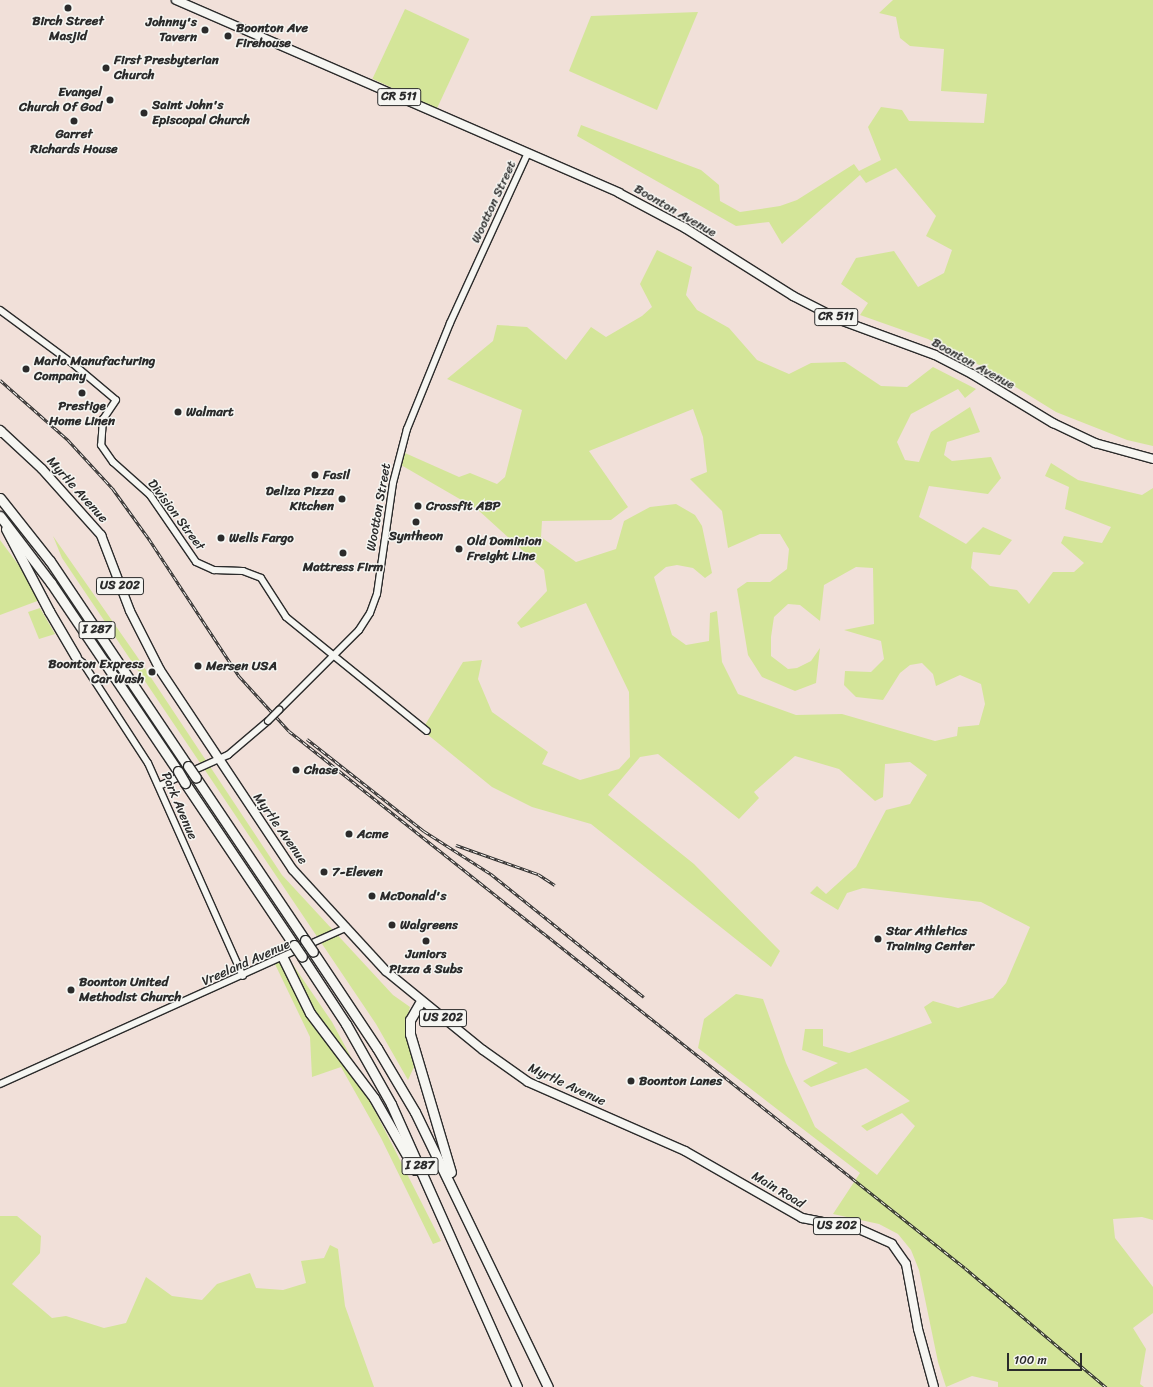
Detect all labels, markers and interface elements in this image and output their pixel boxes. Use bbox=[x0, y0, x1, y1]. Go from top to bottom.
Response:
marker: Birch Street Masjid bbox=[63, 3, 73, 13]
place label: Birch Street Masjid bbox=[32, 14, 104, 45]
place label: Johnny's Tavern bbox=[146, 15, 197, 46]
place label: Boonton Ave Firehouse bbox=[236, 21, 308, 52]
marker: Johnny's Tavern bbox=[200, 25, 210, 35]
marker: Boonton Ave Firehouse bbox=[223, 31, 233, 41]
place label: First Presbyterian Church bbox=[114, 53, 219, 84]
marker: First Presbyterian Church bbox=[101, 63, 111, 73]
place label: Evangel Church Of God bbox=[19, 85, 102, 116]
road number: CR 511 bbox=[377, 87, 421, 107]
marker: Evangel Church Of God bbox=[105, 95, 115, 105]
place label: Saint John's Episcopal Church bbox=[152, 98, 250, 129]
marker: Saint John's Episcopal Church bbox=[139, 108, 149, 118]
marker: Garret Richards House bbox=[69, 116, 79, 126]
place label: Garret Richards House bbox=[30, 127, 118, 158]
street label: Wootton Street bbox=[468, 159, 520, 245]
street label: Boonton Avenue bbox=[631, 181, 719, 241]
road number: CR 511 bbox=[814, 307, 858, 327]
street label: Boonton Avenue bbox=[929, 335, 1017, 393]
place label: Marlo Manufacturing Company bbox=[34, 354, 155, 385]
marker: Marlo Manufacturing Company bbox=[21, 364, 31, 374]
marker: Prestige Home Linen bbox=[77, 388, 87, 398]
place label: Prestige Home Linen bbox=[49, 399, 115, 430]
place label: Walmart bbox=[186, 404, 234, 420]
marker: Walmart bbox=[173, 407, 183, 417]
street label: Myrtle Avenue bbox=[43, 454, 111, 526]
street label: Wootton Street bbox=[364, 462, 394, 552]
place label: Fasil bbox=[323, 467, 350, 483]
marker: Fasil bbox=[310, 470, 320, 480]
street label: Division Street bbox=[144, 476, 208, 554]
place label: Deliza Pizza Kitchen bbox=[266, 484, 334, 515]
marker: Deliza Pizza Kitchen bbox=[337, 494, 347, 504]
place label: Crossfit ABP bbox=[426, 498, 500, 514]
marker: Crossfit ABP bbox=[413, 501, 423, 511]
marker: Syntheon bbox=[411, 517, 421, 527]
place label: Syntheon bbox=[389, 528, 443, 544]
place label: Wells Fargo bbox=[229, 530, 294, 546]
marker: Wells Fargo bbox=[216, 533, 226, 543]
place label: Old Dominion Freight Line bbox=[467, 534, 542, 565]
marker: Old Dominion Freight Line bbox=[454, 544, 464, 554]
marker: Mattress Firm bbox=[338, 548, 348, 558]
place label: Mattress Firm bbox=[303, 559, 383, 575]
road number: US 202 bbox=[95, 576, 145, 596]
road number: I 287 bbox=[78, 620, 116, 640]
place label: Boonton Express Car Wash bbox=[48, 657, 144, 688]
place label: Mersen USA bbox=[206, 658, 277, 674]
marker: Mersen USA bbox=[193, 661, 203, 671]
marker: Boonton Express Car Wash bbox=[147, 667, 157, 677]
place label: Chase bbox=[304, 762, 338, 778]
marker: Chase bbox=[291, 765, 301, 775]
street label: Park Avenue bbox=[158, 770, 200, 842]
street label: Myrtle Avenue bbox=[250, 790, 310, 868]
place label: Acme bbox=[357, 826, 389, 842]
marker: Acme bbox=[344, 829, 354, 839]
place label: 7-Eleven bbox=[332, 864, 383, 880]
marker: 7-Eleven bbox=[319, 867, 329, 877]
place label: McDonald's bbox=[380, 888, 446, 904]
marker: McDonald's bbox=[367, 891, 377, 901]
place label: Walgreens bbox=[400, 917, 458, 933]
marker: Walgreens bbox=[387, 920, 397, 930]
place label: Star Athletics Training Center bbox=[886, 924, 975, 955]
marker: Star Athletics Training Center bbox=[873, 934, 883, 944]
marker: Juniors Pizza & Subs bbox=[421, 936, 431, 946]
street label: Vreeland Avenue bbox=[200, 937, 292, 989]
place label: Juniors Pizza & Subs bbox=[389, 947, 463, 978]
place label: Boonton United Methodist Church bbox=[79, 975, 181, 1006]
marker: Boonton United Methodist Church bbox=[66, 985, 76, 995]
road number: US 202 bbox=[418, 1008, 468, 1028]
street label: Myrtle Avenue bbox=[526, 1060, 608, 1110]
place label: Boonton Lanes bbox=[639, 1073, 722, 1089]
marker: Boonton Lanes bbox=[626, 1076, 636, 1086]
road number: I 287 bbox=[401, 1156, 439, 1176]
street label: Main Road bbox=[749, 1168, 807, 1212]
road number: US 202 bbox=[812, 1216, 862, 1236]
scale bar bbox=[1009, 1345, 1084, 1371]
text: 100 m bbox=[1014, 1349, 1047, 1371]

